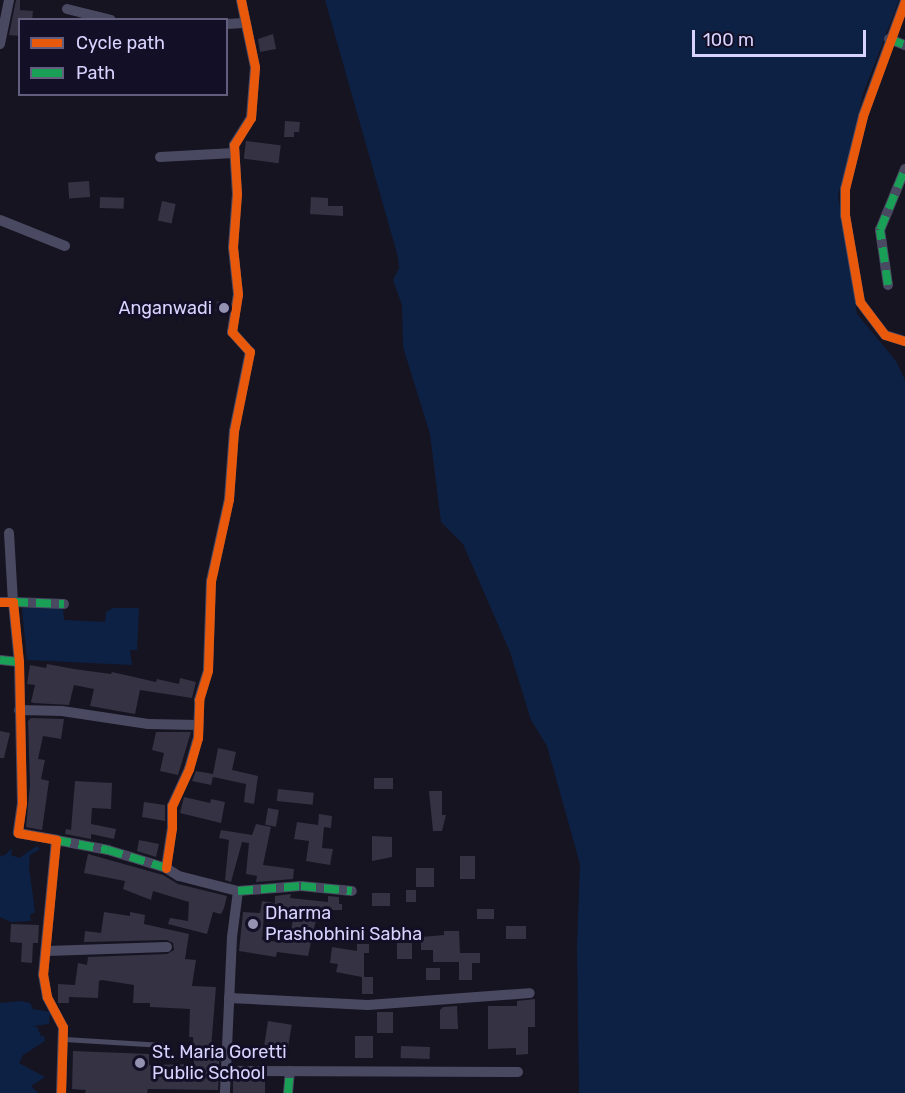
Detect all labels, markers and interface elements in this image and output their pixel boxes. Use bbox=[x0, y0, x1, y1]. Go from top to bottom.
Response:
legend bbox=[18, 18, 228, 96]
scale bar bbox=[695, 18, 869, 56]
text: 100 m bbox=[703, 29, 754, 51]
text: Cycle path bbox=[76, 32, 165, 54]
text: Path bbox=[76, 62, 115, 84]
place label: Anganwadi bbox=[118, 297, 212, 319]
marker: Anganwadi bbox=[217, 301, 231, 315]
place label: Dharma Prashobhini Sabha bbox=[265, 903, 422, 946]
marker: Dharma Prashobhini Sabha bbox=[246, 917, 260, 931]
place label: St. Maria Goretti Public School bbox=[152, 1042, 287, 1084]
marker: St. Maria Goretti Public School bbox=[133, 1056, 147, 1070]

